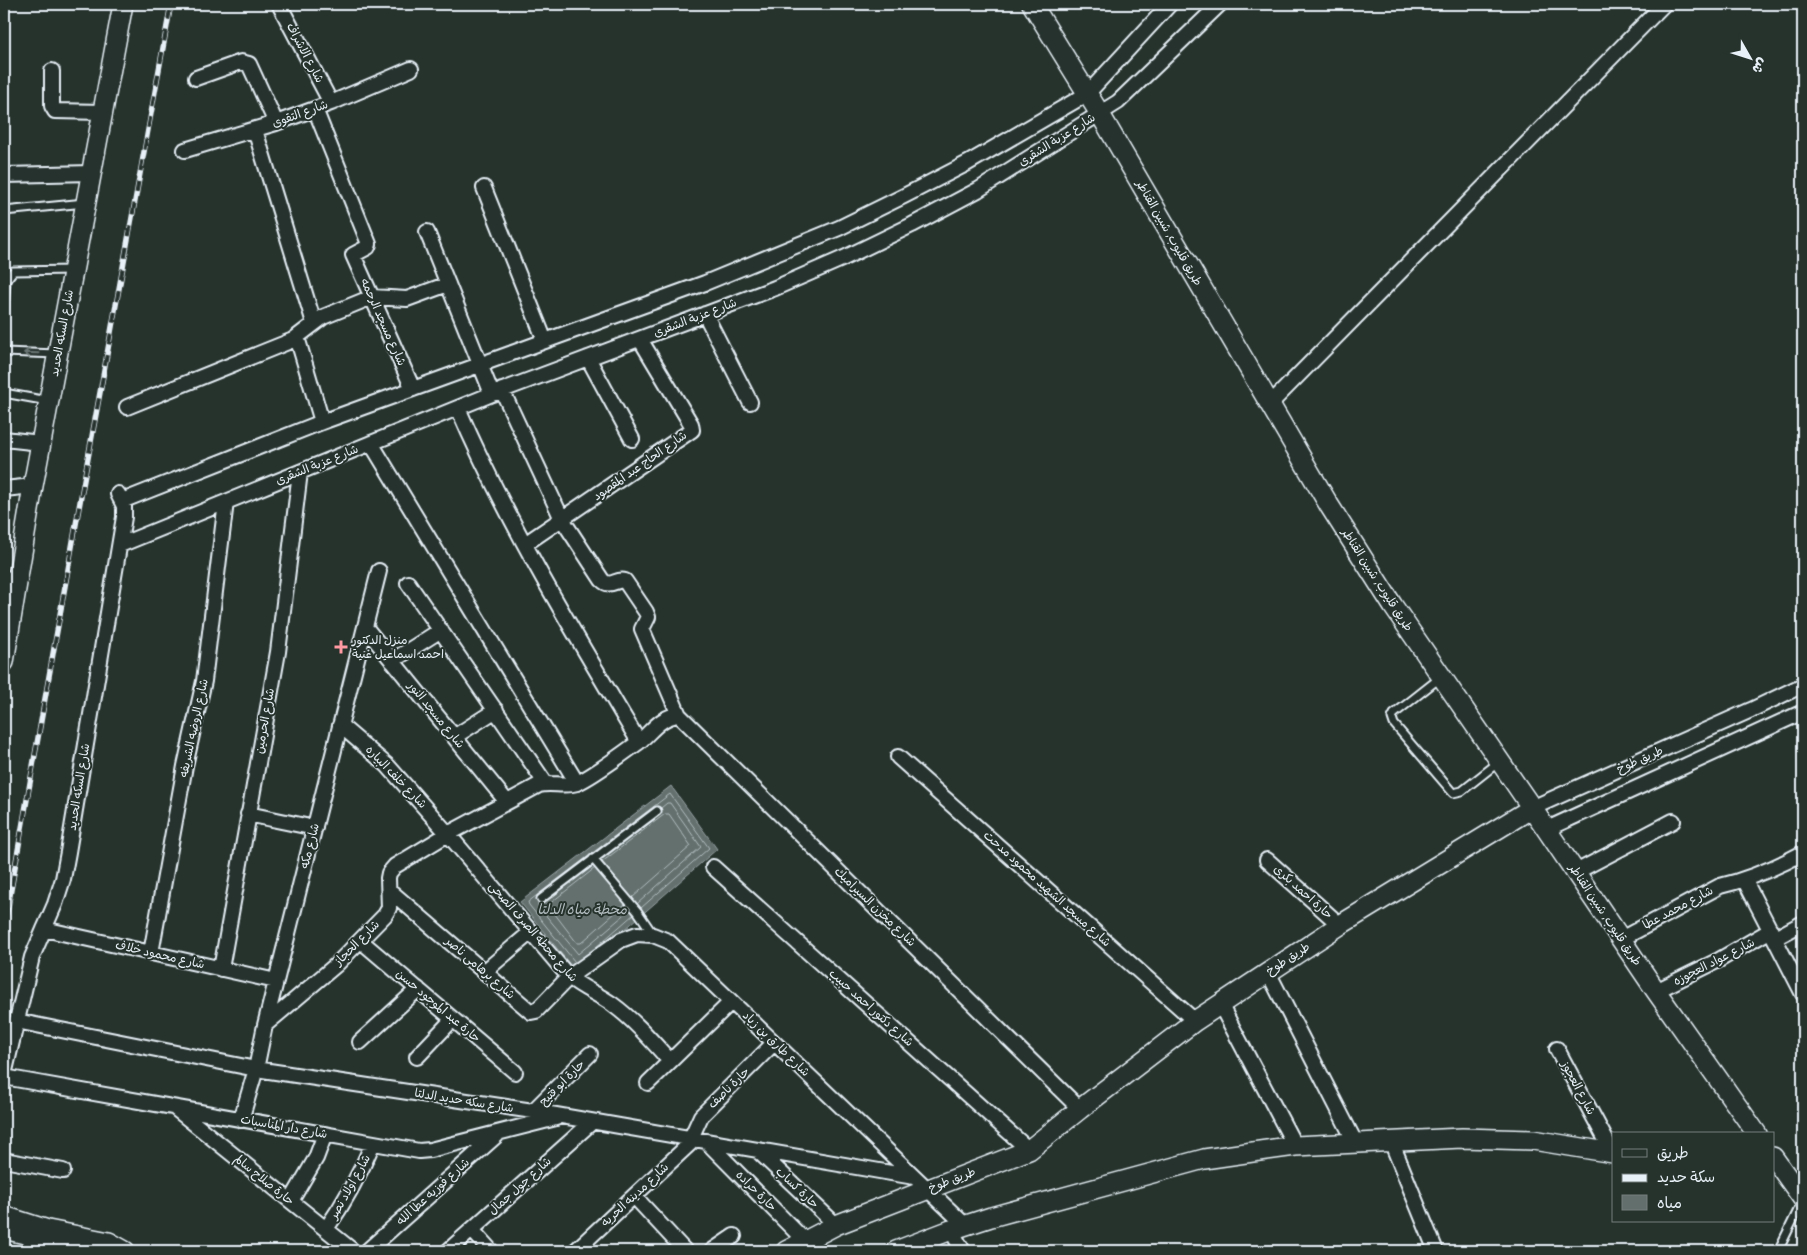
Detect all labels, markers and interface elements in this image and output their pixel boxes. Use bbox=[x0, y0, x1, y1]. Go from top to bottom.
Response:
street label: شارع الاشراف bbox=[282, 20, 327, 86]
north arrow bbox=[1724, 32, 1774, 82]
text: ش bbox=[1748, 55, 1771, 77]
street label: شارع التقوى bbox=[270, 97, 330, 132]
street label: شارع عزبة الشقرى bbox=[1016, 110, 1099, 171]
street label: طريق قليوب, شبين القناطر bbox=[1132, 177, 1205, 289]
street label: شارع مسجد الرحمه bbox=[356, 276, 409, 369]
street label: شارع السكه الحديد bbox=[47, 288, 78, 378]
street label: شارع عزبة الشقرى bbox=[651, 295, 739, 342]
one-way arrow bbox=[23, 349, 39, 358]
street label: شارع الحاج عبد المقصود bbox=[590, 428, 691, 505]
street label: شارع عزبة الشقرى bbox=[273, 442, 361, 489]
street label: طريق قليوب, شبين القناطر bbox=[1338, 525, 1416, 634]
place label: منزل الدكتور احمد اسماعيل غنية bbox=[351, 633, 444, 662]
marker: منزل الدكتور احمد اسماعيل غنية bbox=[334, 640, 348, 654]
street label: شارع الروضه الشريفه bbox=[176, 677, 213, 779]
street label: شارع مسجد النور bbox=[403, 678, 468, 752]
street label: شارع الحرمين bbox=[252, 687, 279, 755]
street label: شارع السكه الحديد bbox=[65, 742, 94, 832]
street label: شارع خلف البياره bbox=[362, 742, 430, 812]
street label: طريق طوخ bbox=[1614, 743, 1666, 778]
street label: شارع مكه bbox=[297, 822, 324, 871]
street label: شارع مسجد الشهيد محمود مدحت bbox=[980, 828, 1114, 951]
street label: طريق قليوب, شبين القناطر bbox=[1565, 860, 1645, 969]
street label: حارة احمد بكرى bbox=[1270, 862, 1336, 922]
street label: شارع مخزن السيراميك bbox=[830, 864, 919, 951]
street label: شارع محطه الصرف الصحى bbox=[485, 879, 581, 986]
street label: شارع محمد عطا bbox=[1640, 883, 1716, 934]
water label: محطة مياه الدلتا bbox=[537, 901, 628, 918]
street label: شارع الحجاز bbox=[330, 917, 384, 970]
street label: شارع برهامى ناصر bbox=[440, 933, 518, 1003]
street label: شارع عواد العجوزه bbox=[1671, 935, 1758, 990]
street label: شارع محمود خلاف bbox=[114, 937, 206, 974]
street label: طريق طوخ bbox=[1263, 939, 1313, 980]
street label: حارة عبد الموجود حسن bbox=[393, 966, 483, 1046]
street label: شارع دكتور احمد حبيب bbox=[825, 966, 916, 1051]
street label: شارع طارق بن زياد bbox=[739, 1008, 813, 1081]
street label: حارة ابو فتيح bbox=[536, 1057, 589, 1110]
street label: شارع العجوز bbox=[1556, 1057, 1599, 1118]
street label: حارة ناصف bbox=[705, 1064, 753, 1112]
street label: شارع سكه حديد الدلتا bbox=[413, 1086, 515, 1117]
street label: شارع دار المناسبات bbox=[239, 1112, 329, 1143]
legend bbox=[1612, 1132, 1774, 1222]
text: طريق bbox=[1657, 1144, 1689, 1163]
street label: حارة صلاح سالم bbox=[230, 1151, 297, 1210]
street label: شارع اولاد نصر bbox=[326, 1152, 375, 1223]
street label: شارع جول جمال bbox=[485, 1154, 555, 1219]
street label: شارع فوزيه عطا الله bbox=[393, 1155, 473, 1230]
street label: شارع مدينه الحريه bbox=[598, 1160, 673, 1231]
street label: حارة كساب bbox=[772, 1164, 822, 1212]
street label: طريق طوخ bbox=[926, 1164, 978, 1197]
street label: حارة حراده bbox=[732, 1167, 780, 1215]
text: سكة حديد bbox=[1657, 1168, 1715, 1187]
text: مياه bbox=[1657, 1194, 1682, 1213]

